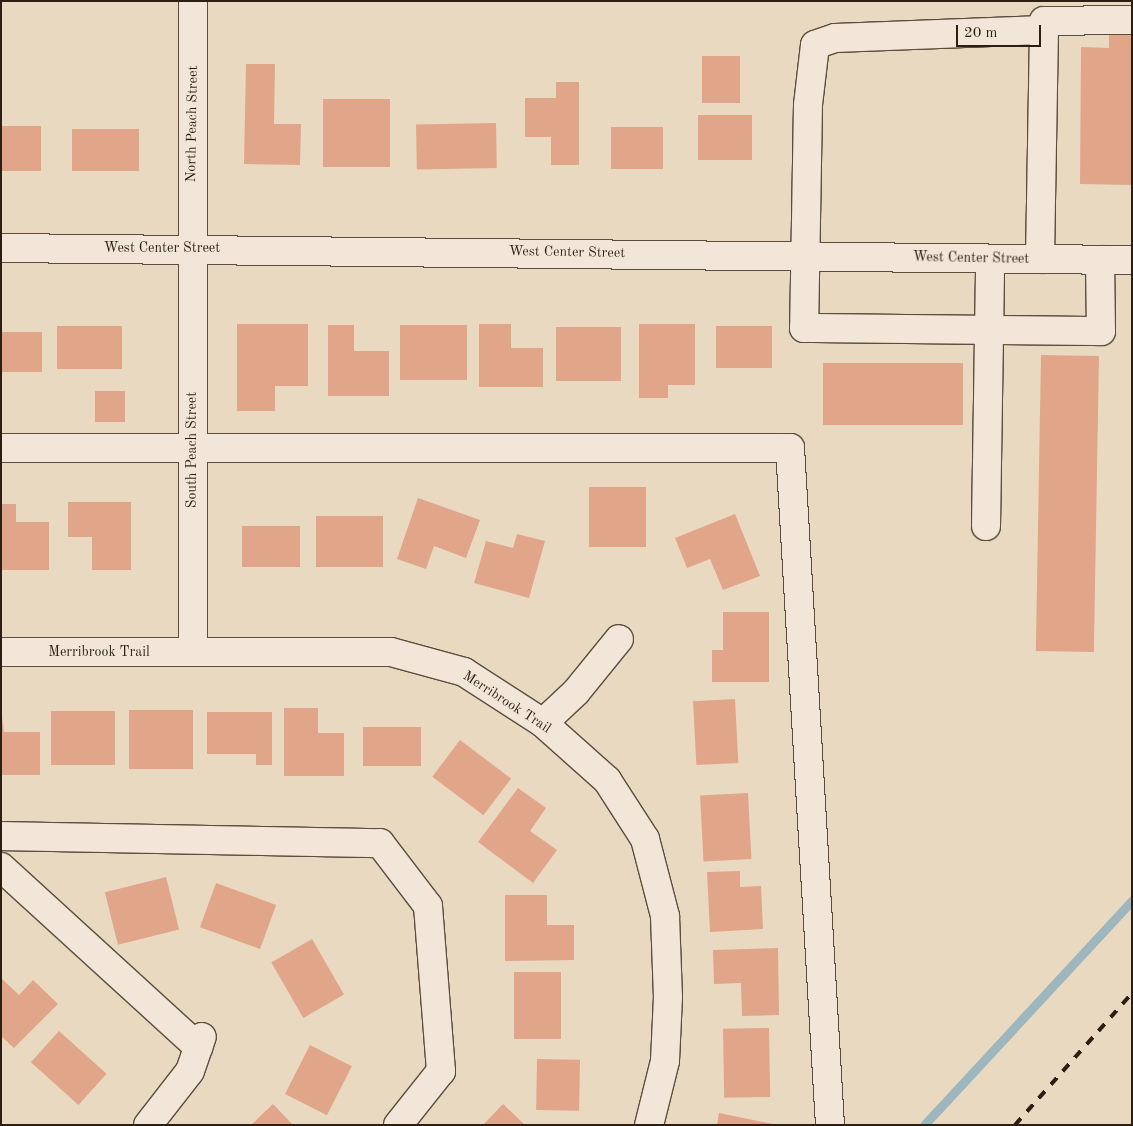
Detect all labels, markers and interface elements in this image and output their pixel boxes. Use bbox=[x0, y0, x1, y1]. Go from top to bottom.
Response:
scale bar bbox=[958, 15, 1043, 47]
text: 20 m bbox=[964, 26, 998, 41]
street label: North Peach Street bbox=[183, 65, 201, 183]
street label: West Center Street bbox=[104, 240, 220, 256]
street label: West Center Street bbox=[509, 243, 625, 261]
street label: West Center Street bbox=[913, 249, 1029, 267]
street label: South Peach Street bbox=[184, 392, 200, 508]
street label: Merribrook Trail bbox=[48, 644, 150, 660]
street label: Merribrook Trail bbox=[460, 667, 554, 737]

